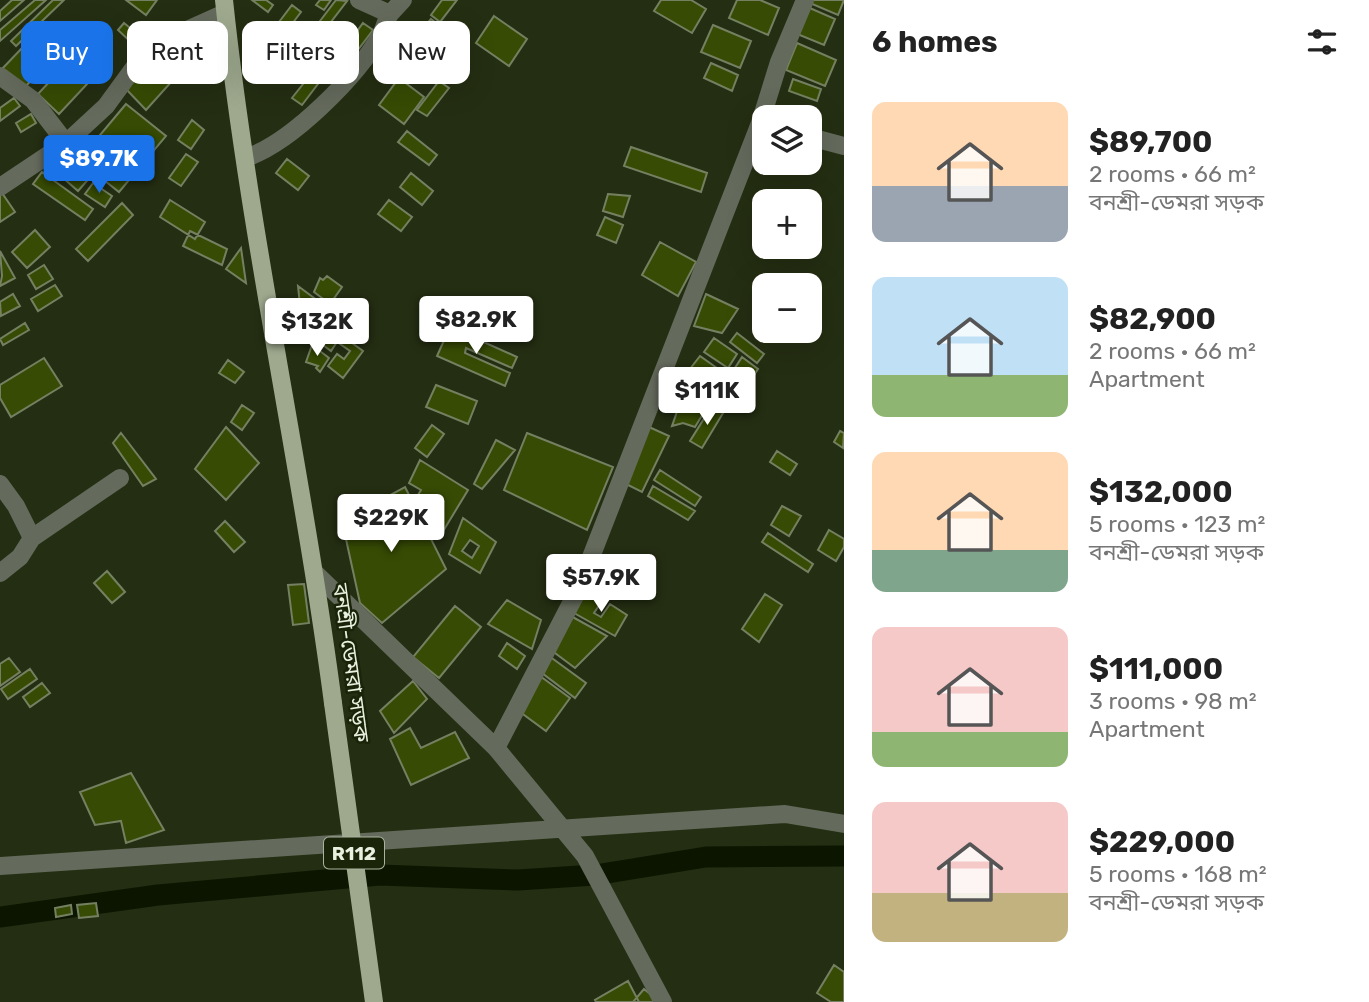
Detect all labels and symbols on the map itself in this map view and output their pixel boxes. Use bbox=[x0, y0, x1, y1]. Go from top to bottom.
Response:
pin: $89.7K bbox=[42, 136, 156, 195]
pin: $82.9K bbox=[419, 296, 533, 356]
pin: $132K bbox=[268, 298, 366, 358]
pin: $111K bbox=[658, 368, 756, 427]
pin: $229K bbox=[342, 494, 440, 554]
pin: $57.9K bbox=[544, 554, 658, 614]
street label: বনশ্রী-ডেমরা সড়ক bbox=[328, 581, 375, 745]
road number: R112 bbox=[324, 838, 384, 868]

